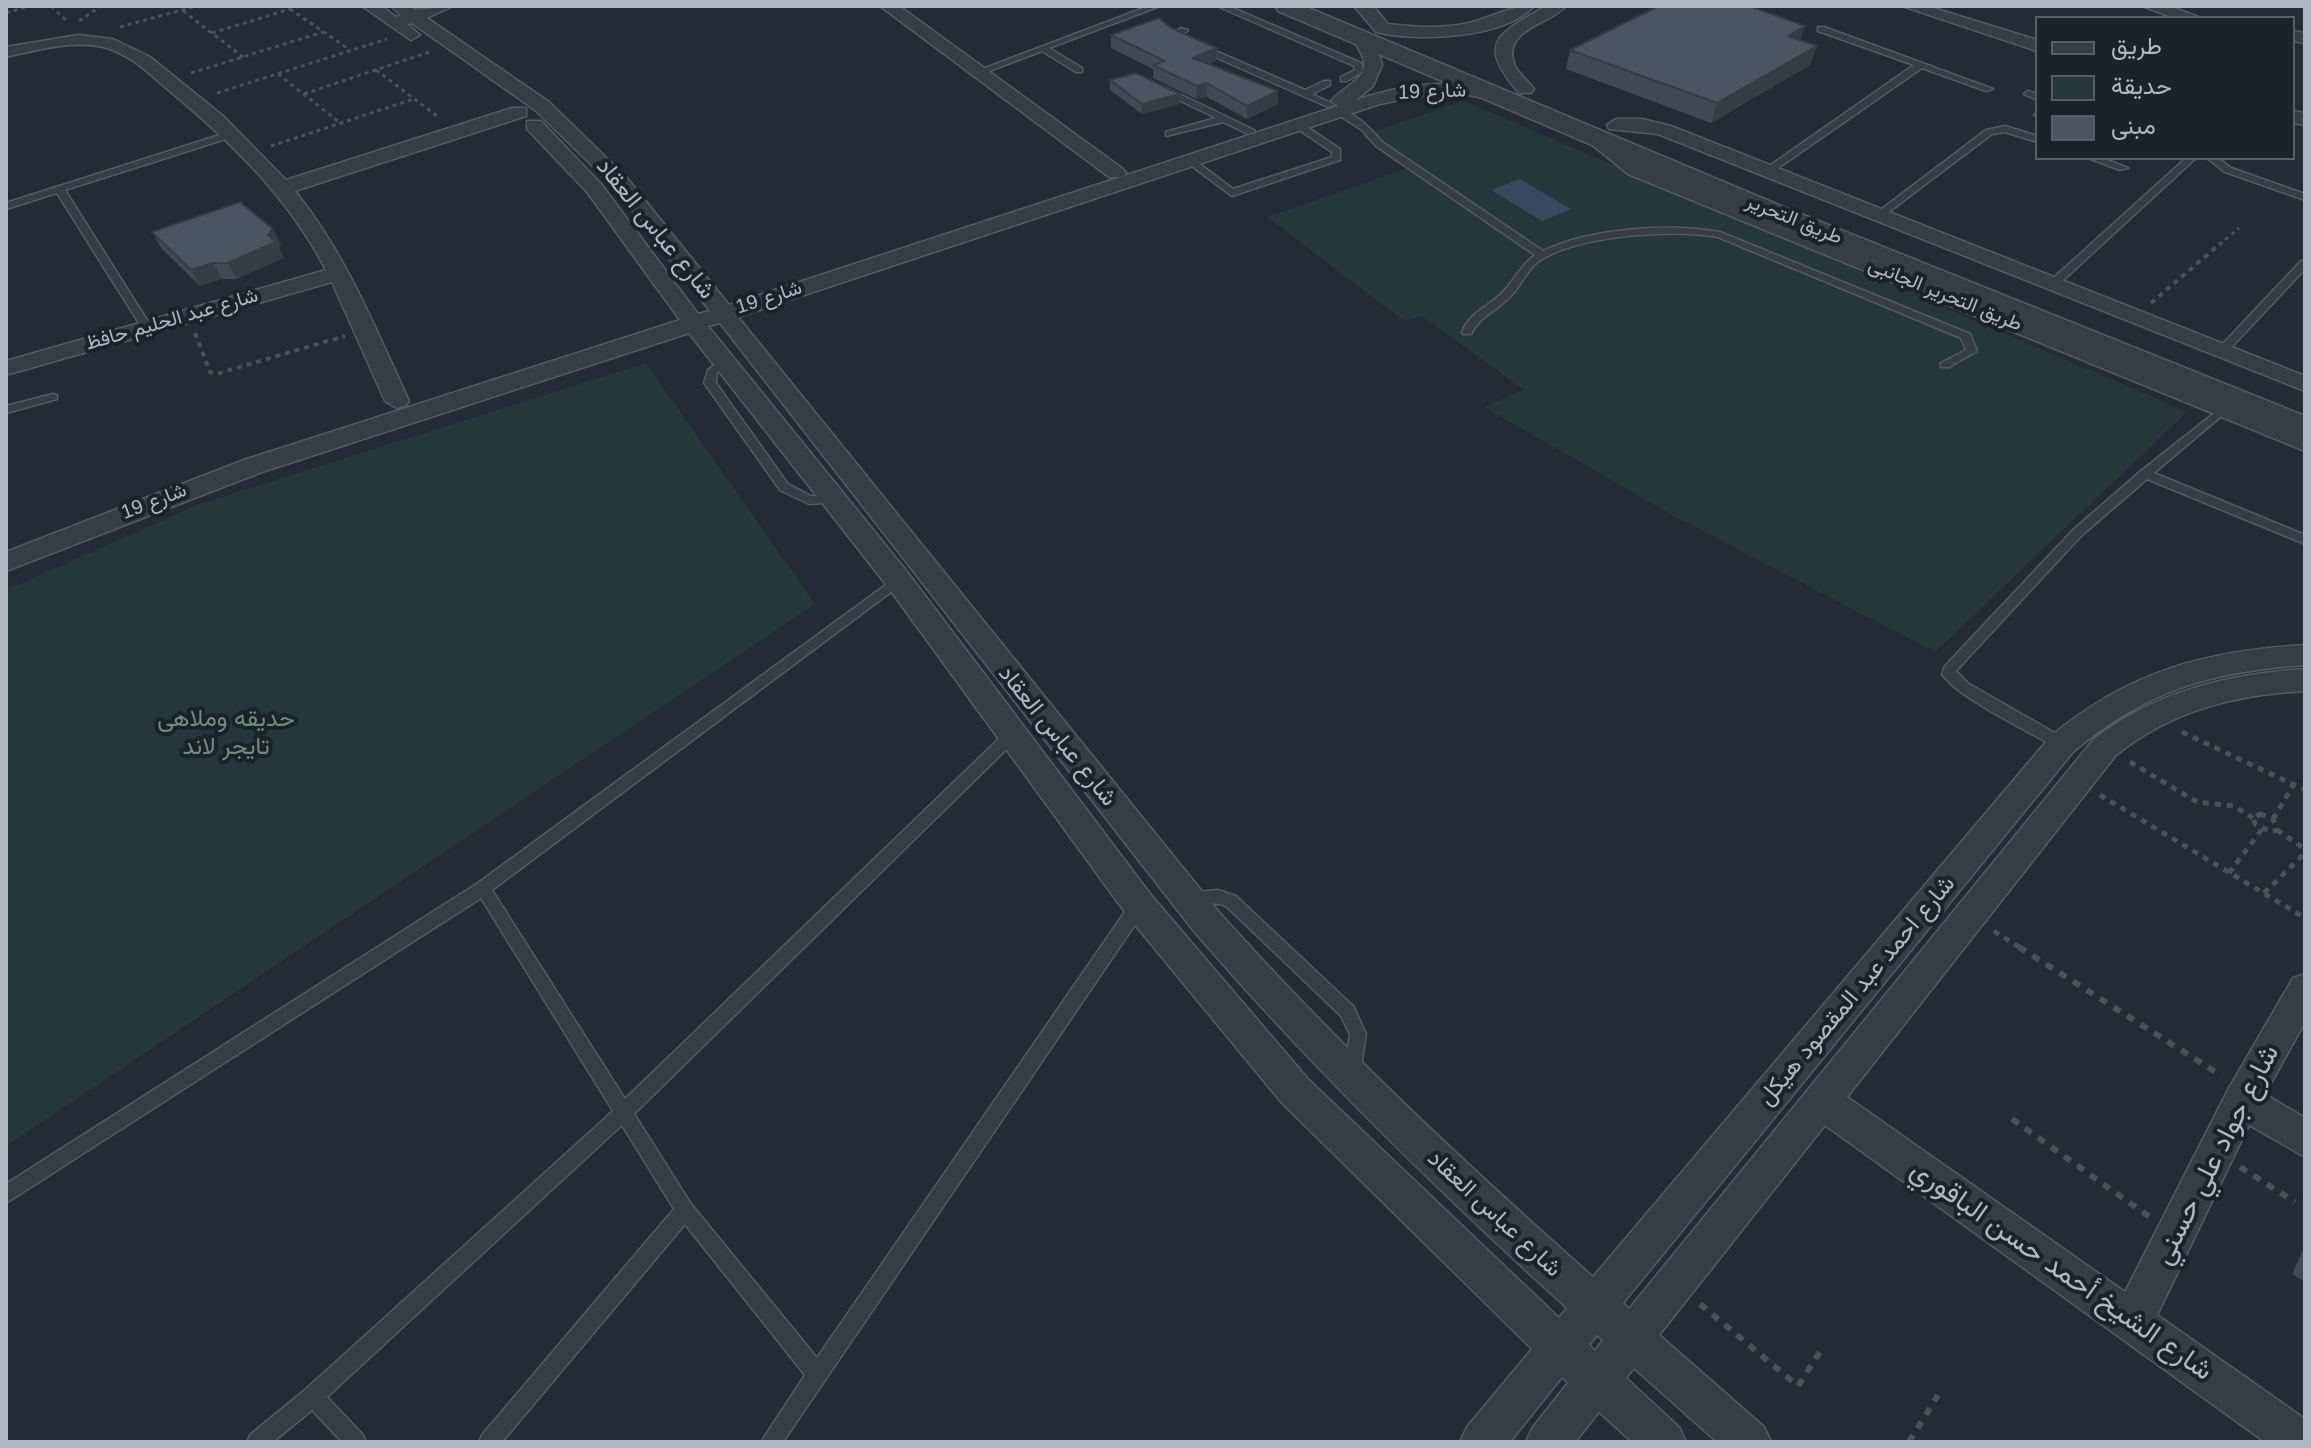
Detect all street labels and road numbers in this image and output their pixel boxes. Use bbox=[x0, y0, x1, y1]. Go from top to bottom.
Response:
street label: شارع 19 bbox=[1398, 79, 1466, 105]
street label: شارع عباس العقاد bbox=[589, 153, 721, 305]
street label: طريق التحرير bbox=[1742, 190, 1846, 250]
street label: طريق التحرير الجانبى bbox=[1865, 253, 2025, 337]
street label: شارع 19 bbox=[733, 276, 805, 320]
street label: شارع عبد الحليم حافظ bbox=[83, 284, 261, 356]
street label: شارع 19 bbox=[118, 479, 190, 525]
street label: شارع عباس العقاد bbox=[991, 660, 1123, 812]
street label: شارع احمد عبد المقصود هيكل bbox=[1752, 870, 1962, 1112]
street label: شارع جواد علي حسني bbox=[2147, 1039, 2287, 1271]
street label: شارع عباس العقاد bbox=[1421, 1144, 1567, 1284]
street label: شارع الشيخ أحمد حسن الباقوري bbox=[1903, 1154, 2219, 1388]

